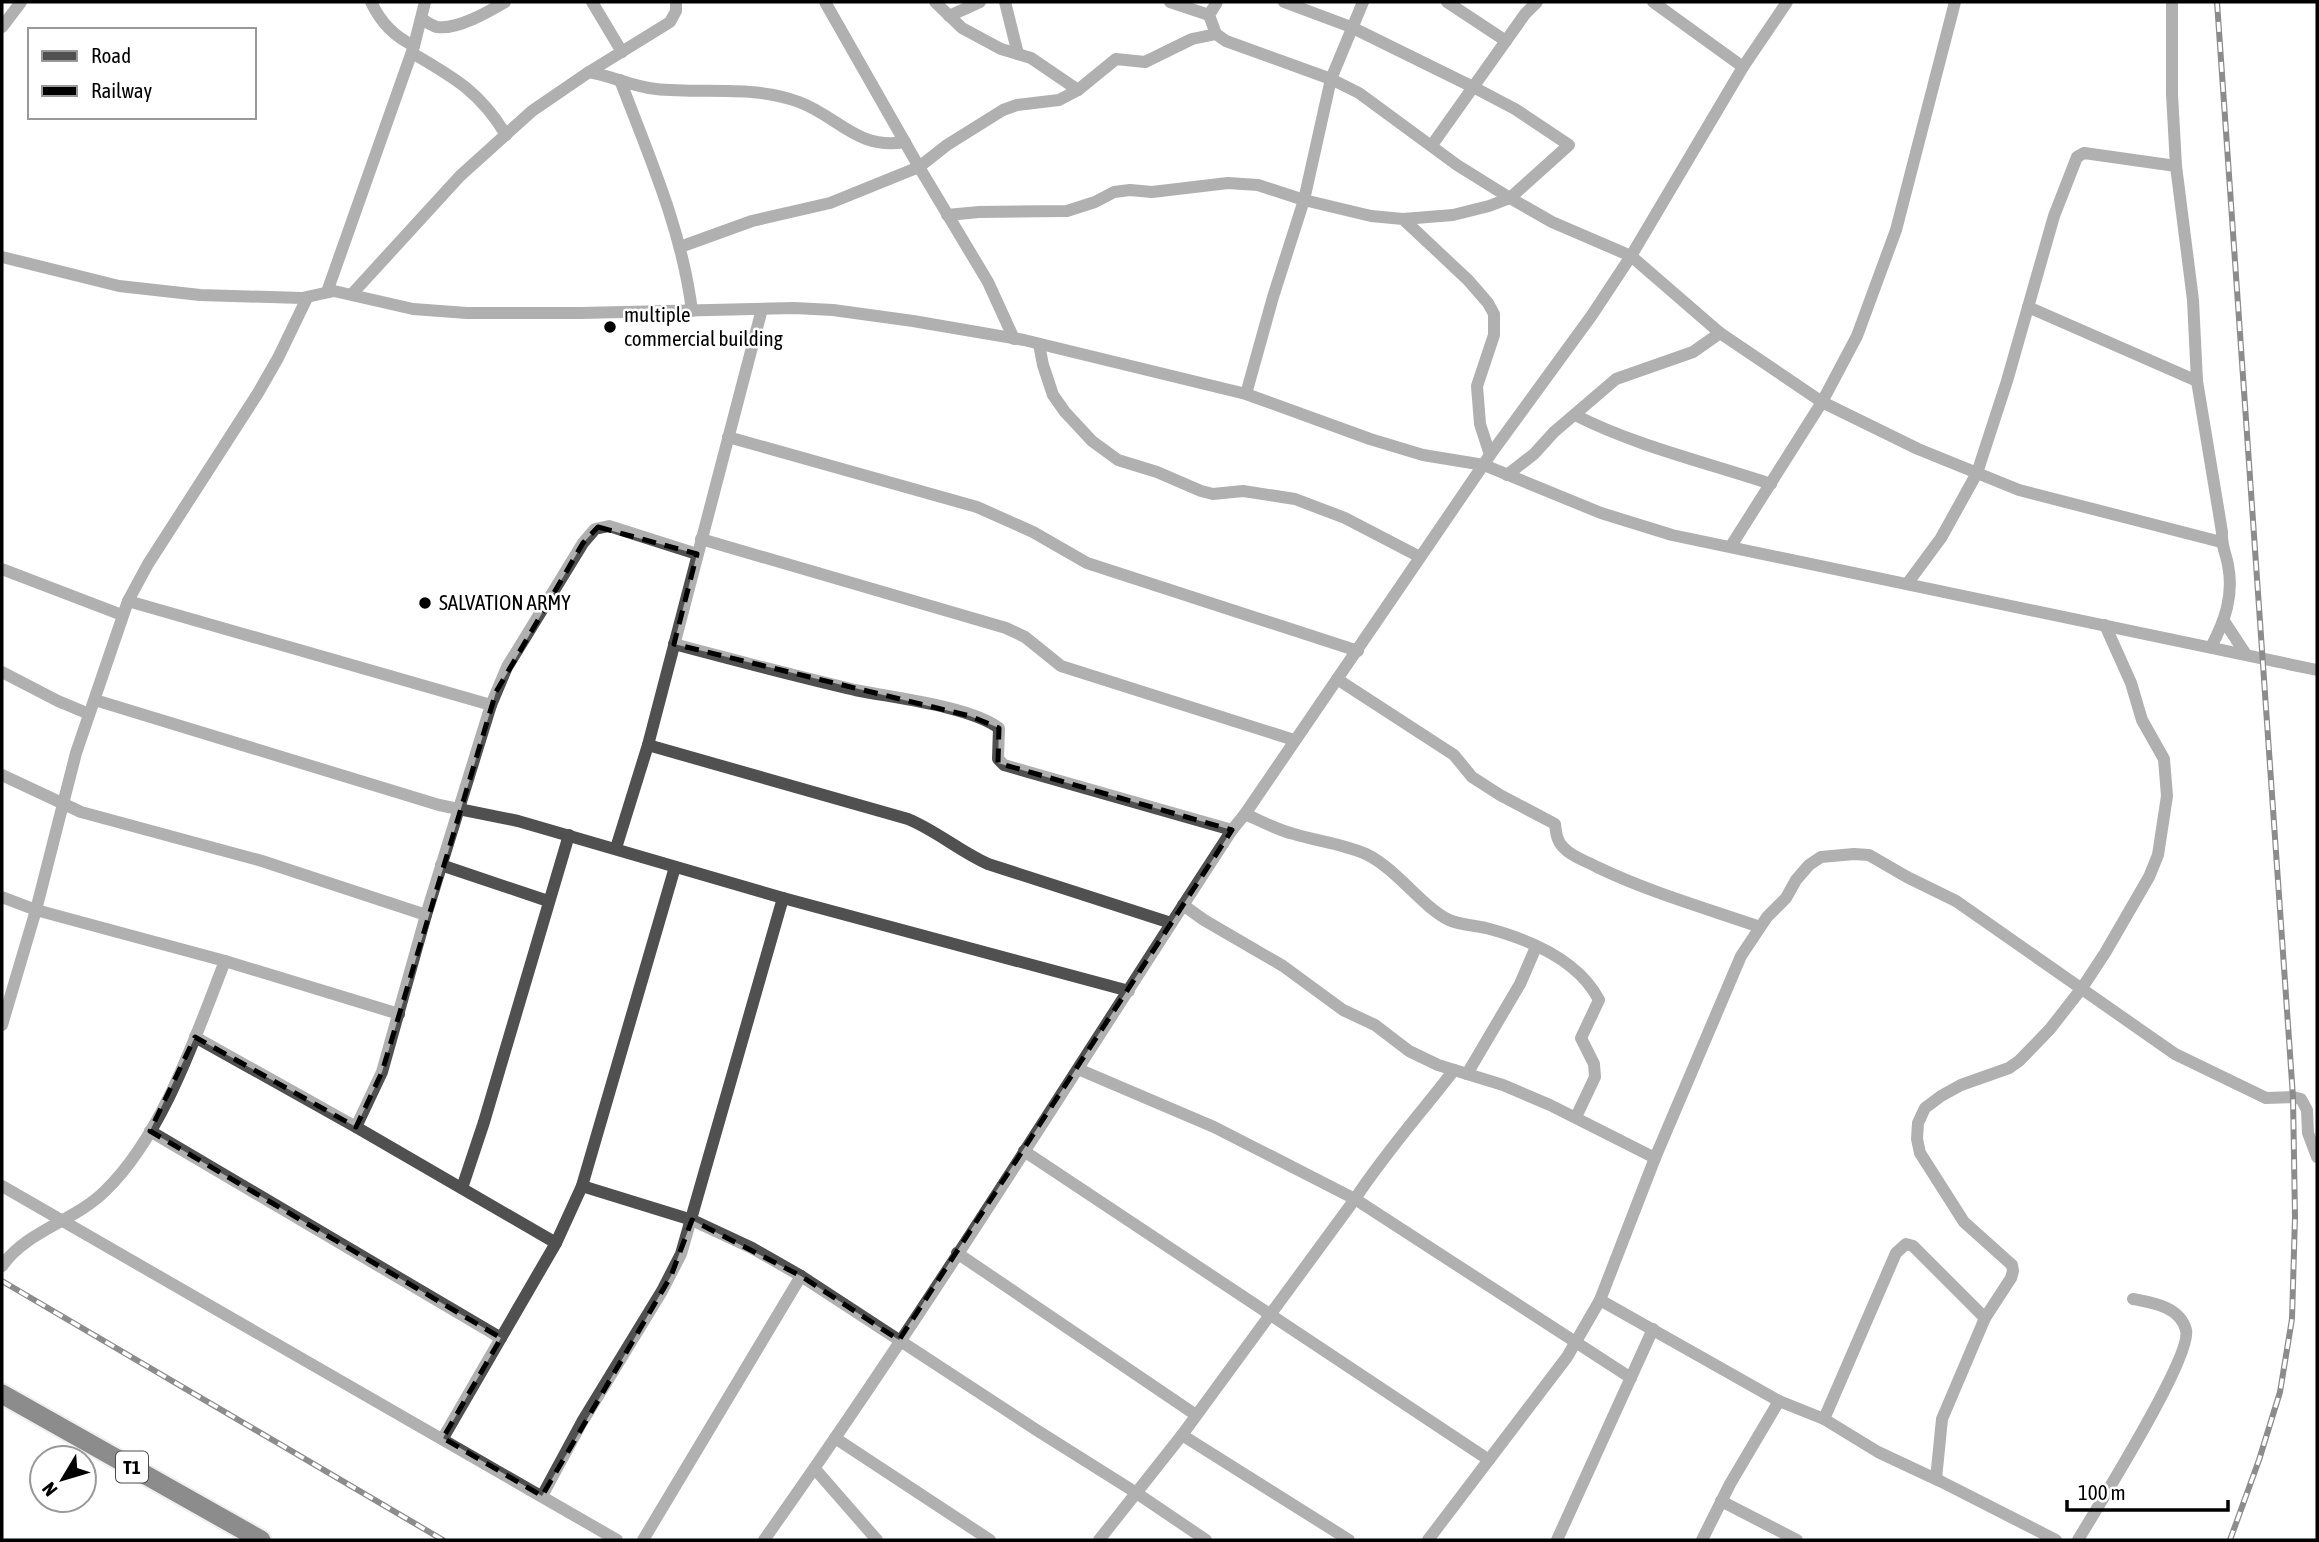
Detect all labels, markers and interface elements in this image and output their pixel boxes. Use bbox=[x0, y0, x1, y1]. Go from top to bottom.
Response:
legend bbox=[28, 28, 256, 119]
text: Road bbox=[91, 43, 131, 67]
text: Railway bbox=[91, 78, 153, 102]
place label: multiple commercial building bbox=[624, 302, 783, 350]
marker: multiple commercial building bbox=[602, 319, 618, 335]
place label: SALVATION ARMY bbox=[439, 590, 571, 614]
marker: SALVATION ARMY bbox=[417, 595, 433, 611]
north arrow bbox=[28, 1444, 98, 1514]
road number: T1 bbox=[116, 1452, 148, 1483]
scale bar bbox=[2067, 1468, 2228, 1512]
text: N bbox=[37, 1478, 62, 1501]
text: 100 m bbox=[2078, 1480, 2126, 1504]

